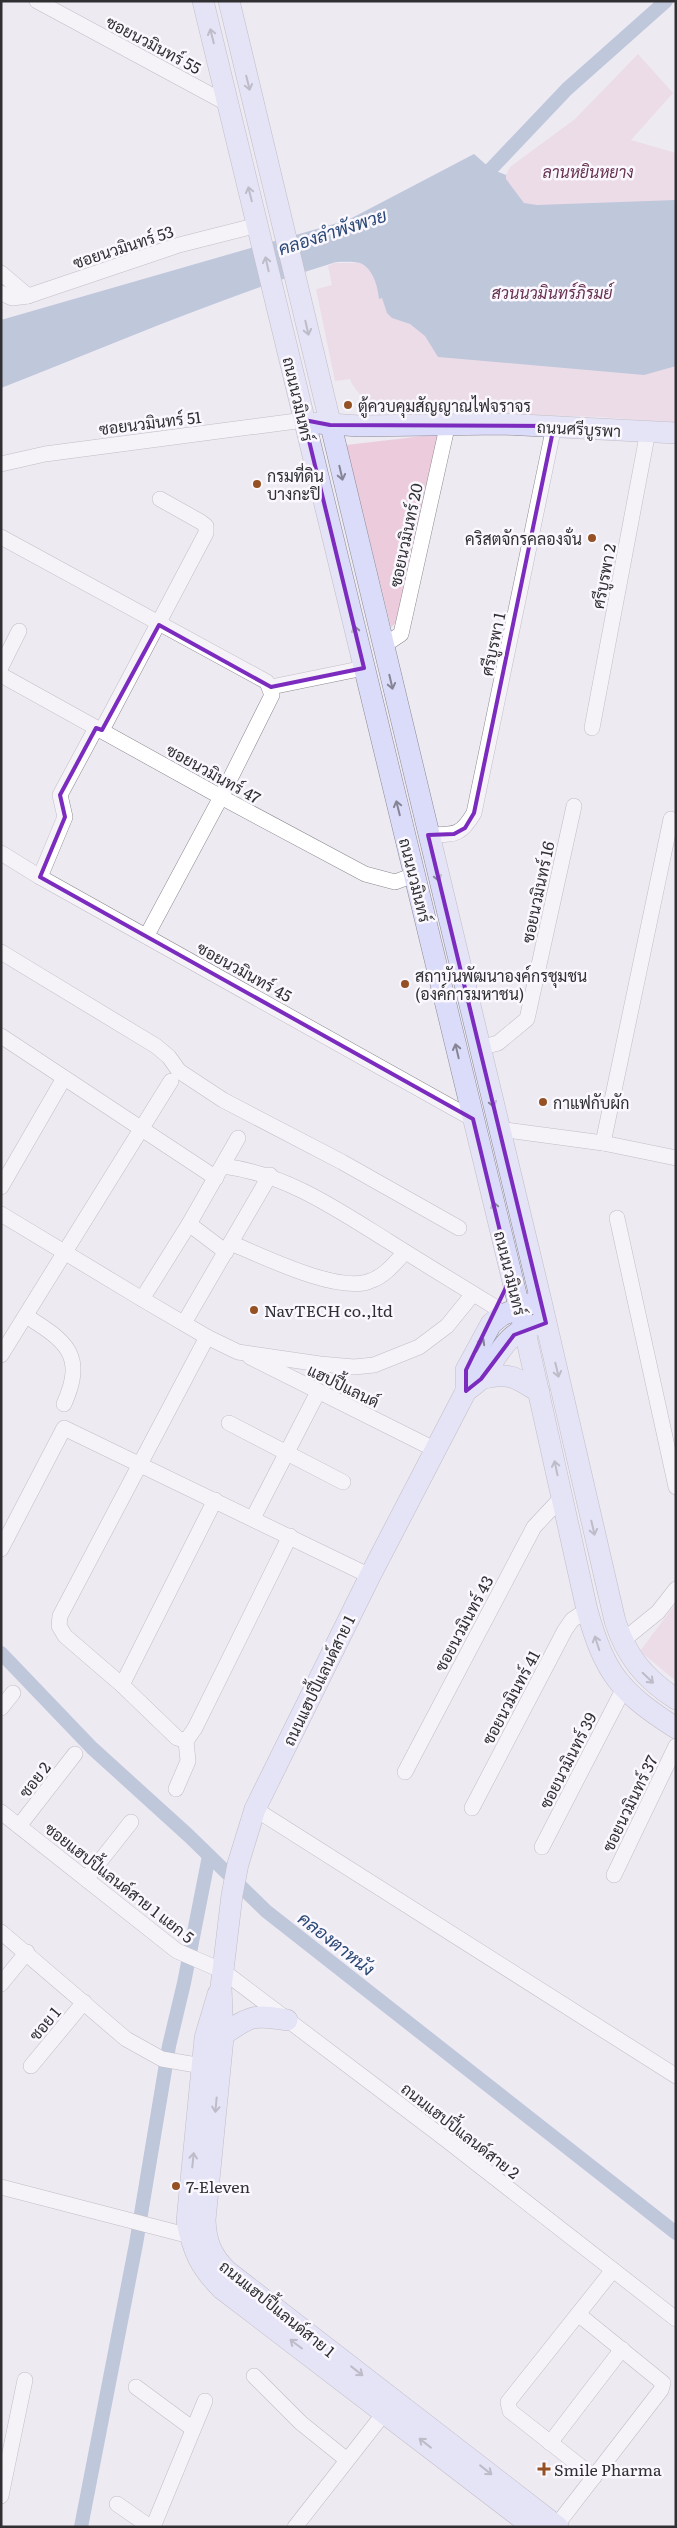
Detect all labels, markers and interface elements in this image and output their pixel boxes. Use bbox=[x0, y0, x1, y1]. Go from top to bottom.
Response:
street label: ซอยนวมินทร์ 55 bbox=[102, 9, 206, 79]
one-way arrow bbox=[207, 29, 216, 45]
one-way arrow bbox=[244, 74, 253, 90]
park label: ลานหยินหยาง bbox=[542, 159, 634, 183]
one-way arrow bbox=[245, 186, 254, 202]
water label: คลองลำพังพวย bbox=[274, 201, 390, 261]
street label: ซอยนวมินทร์ 53 bbox=[69, 218, 177, 274]
one-way arrow bbox=[262, 257, 271, 273]
park label: สวนนวมินทร์ภิรมย์ bbox=[492, 280, 614, 304]
one-way arrow bbox=[303, 320, 312, 336]
street label: ถนนนวมินทร์ bbox=[278, 354, 320, 444]
place label: ตู้ควบคุมสัญญาณไฟจราจร bbox=[358, 393, 531, 418]
marker: ตู้ควบคุมสัญญาณไฟจราจร bbox=[342, 399, 354, 411]
street label: ซอยนวมินทร์ 51 bbox=[97, 404, 203, 440]
street label: ถนนศรีบูรพา bbox=[536, 414, 622, 443]
place label: กรมที่ดิน บางกะปิ bbox=[267, 462, 324, 505]
one-way arrow bbox=[337, 464, 346, 480]
marker: กรมที่ดิน บางกะปิ bbox=[251, 478, 263, 490]
street label: ซอยนวมินทร์ 20 bbox=[382, 481, 428, 589]
place label: คริสตจักรคลองจั่น bbox=[465, 526, 582, 550]
marker: คริสตจักรคลองจั่น bbox=[586, 532, 598, 544]
street label: ศรีบูรพา 2 bbox=[585, 541, 622, 611]
street label: ศรีบูรพา 1 bbox=[474, 610, 512, 678]
one-way arrow bbox=[351, 625, 360, 641]
one-way arrow bbox=[387, 673, 396, 689]
street label: ซอยนวมินทร์ 47 bbox=[162, 737, 266, 809]
one-way arrow bbox=[393, 800, 402, 816]
street label: ถนนนวมินทร์ bbox=[394, 835, 438, 925]
street label: ซอยนวมินทร์ 16 bbox=[515, 839, 560, 945]
one-way arrow bbox=[433, 865, 443, 881]
street label: ซอยนวมินทร์ 45 bbox=[193, 935, 297, 1007]
place label: สถาบันพัฒนาองค์กรชุมชน (องค์การมหาชน) bbox=[415, 963, 587, 1005]
marker: สถาบันพัฒนาองค์กรชุมชน (องค์การมหาชน) bbox=[399, 978, 411, 990]
one-way arrow bbox=[452, 1043, 461, 1059]
place label: กาแฟกับผัก bbox=[553, 1090, 629, 1114]
one-way arrow bbox=[488, 1091, 497, 1107]
marker: กาแฟกับผัก bbox=[537, 1096, 549, 1108]
one-way arrow bbox=[490, 1201, 499, 1217]
street label: ถนนนวมินทร์ bbox=[489, 1228, 533, 1318]
place label: NavTECH co.,ltd bbox=[264, 1298, 393, 1322]
marker: NavTECH co.,ltd bbox=[248, 1304, 260, 1316]
one-way arrow bbox=[475, 1339, 485, 1353]
street label: แฮปปี้แลนด์ bbox=[304, 1356, 385, 1413]
one-way arrow bbox=[553, 1362, 562, 1378]
one-way arrow bbox=[550, 1461, 560, 1477]
one-way arrow bbox=[589, 1520, 598, 1536]
street label: ซอยนวมินทร์ 43 bbox=[428, 1571, 498, 1675]
street label: ถนนแฮปปี้แลนด์สาย 1 bbox=[275, 1610, 360, 1750]
one-way arrow bbox=[592, 1636, 601, 1652]
street label: ซอยนวมินทร์ 41 bbox=[475, 1645, 545, 1748]
one-way arrow bbox=[642, 1672, 655, 1684]
street label: ซอยนวมินทร์ 39 bbox=[532, 1708, 602, 1812]
street label: ซอยนวมินทร์ 37 bbox=[595, 1751, 663, 1855]
street label: ซอย 2 bbox=[12, 1756, 56, 1802]
street label: ซอยแฮปปี้แลนด์สาย 1 แยก 5 bbox=[40, 1815, 200, 1948]
water label: คลองตาหนัง bbox=[293, 1904, 381, 1982]
street label: ซอย 1 bbox=[23, 2000, 66, 2045]
street label: ถนนแฮปปี้แลนด์สาย 2 bbox=[397, 2075, 526, 2184]
one-way arrow bbox=[211, 2097, 220, 2113]
one-way arrow bbox=[188, 2152, 198, 2168]
place label: 7-Eleven bbox=[186, 2174, 250, 2198]
marker: 7-Eleven bbox=[170, 2180, 182, 2192]
street label: ถนนแฮปปี้แลนด์สาย 1 bbox=[215, 2253, 342, 2363]
one-way arrow bbox=[290, 2339, 303, 2350]
one-way arrow bbox=[350, 2366, 364, 2376]
one-way arrow bbox=[419, 2438, 432, 2449]
place label: Smile Pharma bbox=[554, 2457, 662, 2481]
marker: Smile Pharma bbox=[538, 2463, 550, 2475]
one-way arrow bbox=[479, 2465, 492, 2476]

